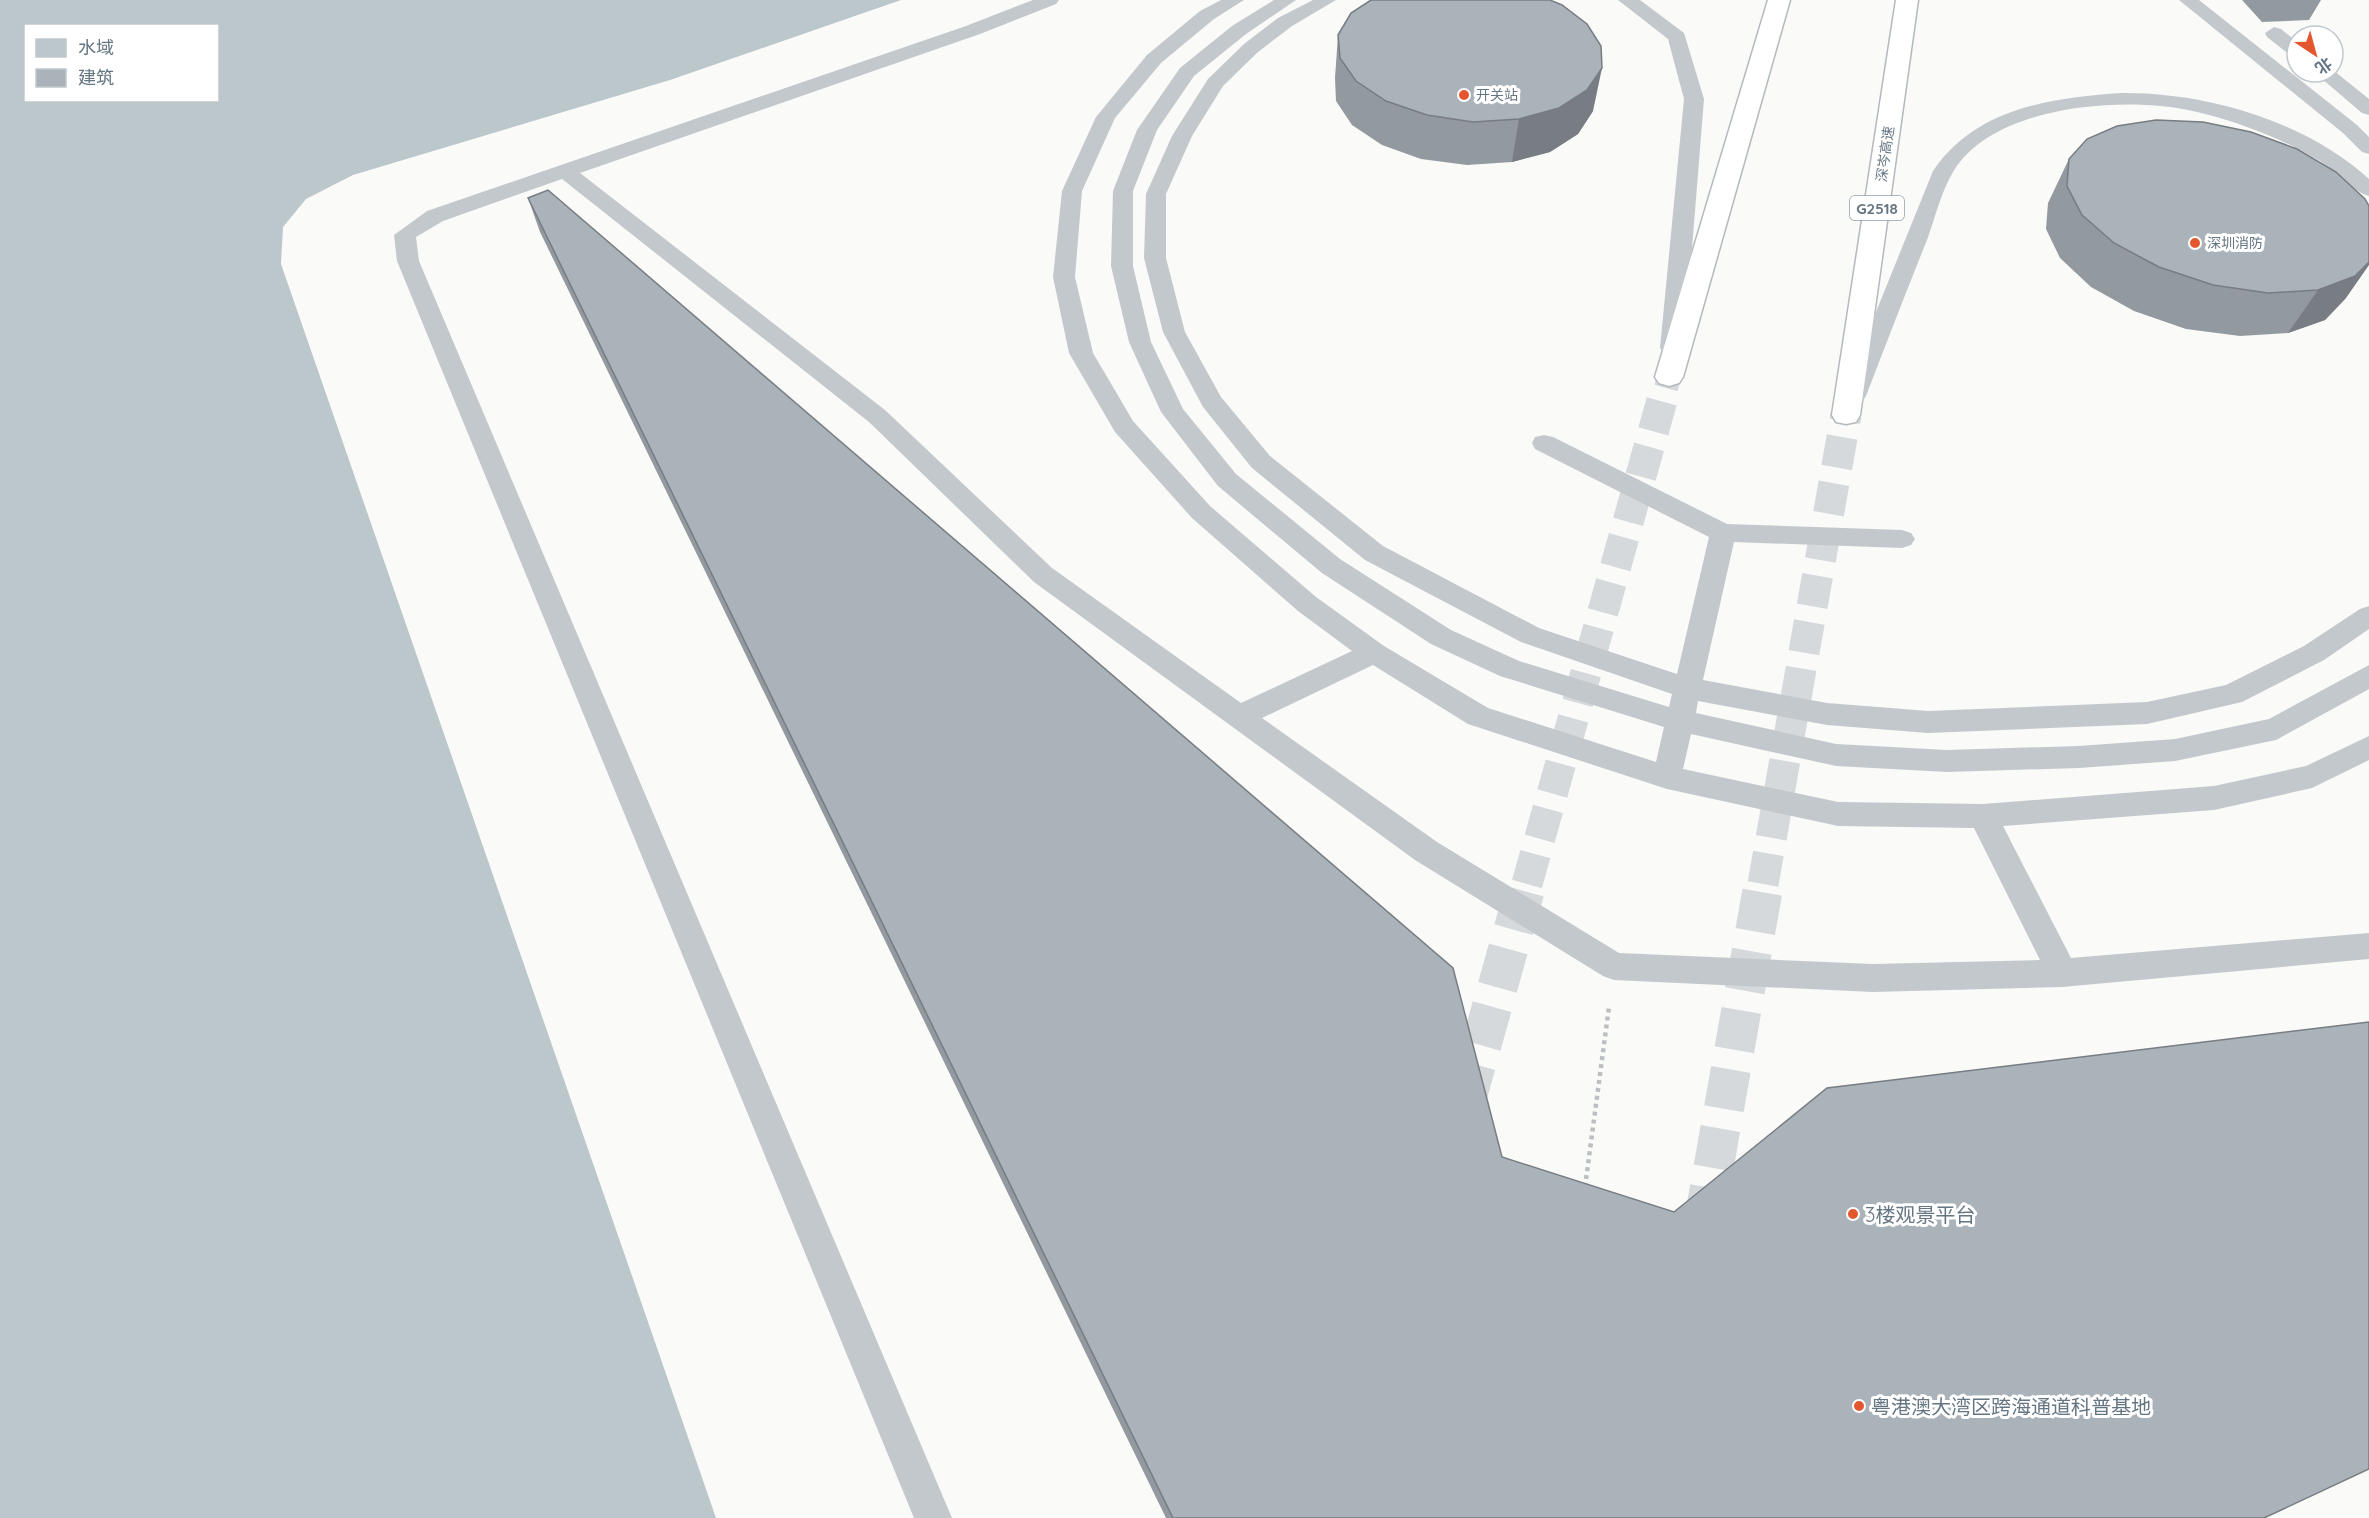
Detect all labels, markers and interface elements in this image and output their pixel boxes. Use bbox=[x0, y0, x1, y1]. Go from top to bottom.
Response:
legend bbox=[24, 24, 219, 102]
north arrow bbox=[2285, 24, 2345, 84]
text: 水域 bbox=[78, 36, 114, 59]
text: 北 bbox=[2311, 53, 2336, 79]
text: 建筑 bbox=[78, 66, 114, 89]
place label: 开关站 bbox=[1476, 86, 1518, 104]
marker: 开关站 bbox=[1457, 88, 1471, 102]
street label: 深岑高速 bbox=[1872, 125, 1898, 183]
road number: G2518 bbox=[1850, 196, 1904, 220]
place label: 深圳消防 bbox=[2207, 234, 2263, 252]
marker: 深圳消防 bbox=[2188, 236, 2202, 250]
place label: 3楼观景平台 bbox=[1865, 1202, 1975, 1227]
marker: 3楼观景平台 bbox=[1846, 1207, 1860, 1221]
place label: 粤港澳大湾区跨海通道科普基地 bbox=[1871, 1394, 2151, 1419]
marker: 粤港澳大湾区跨海通道科普基地 bbox=[1852, 1399, 1866, 1413]

